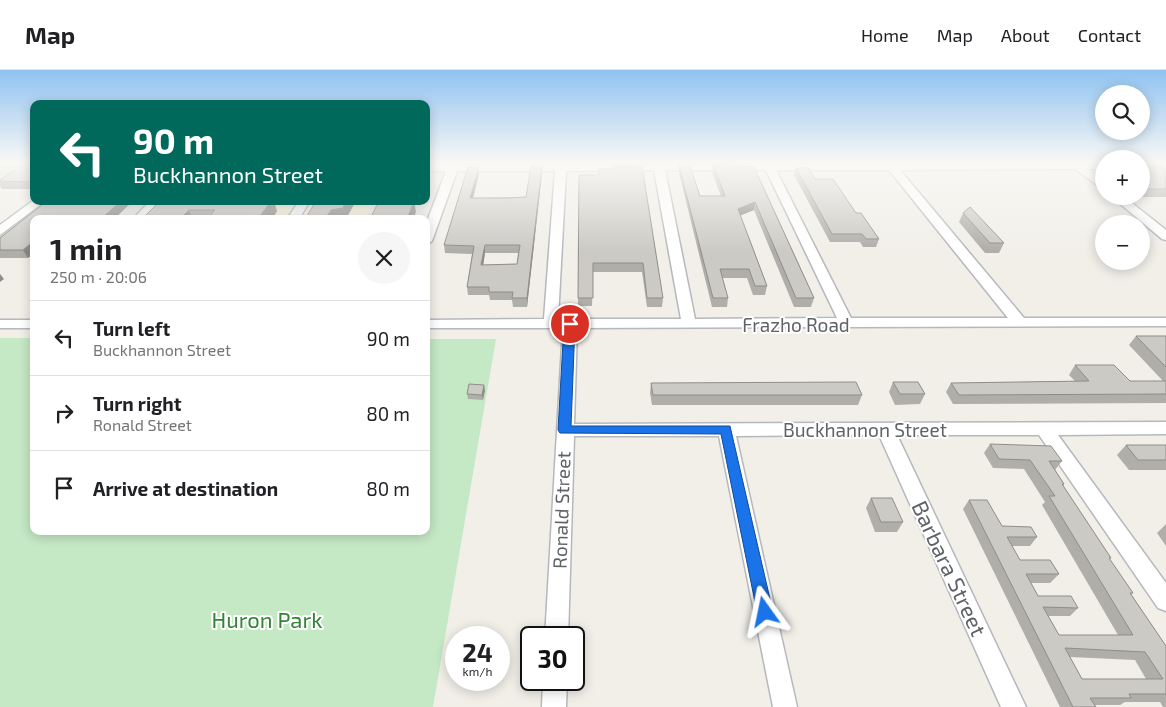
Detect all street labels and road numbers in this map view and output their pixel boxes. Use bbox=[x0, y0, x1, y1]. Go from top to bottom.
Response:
street label: Frazho Road bbox=[742, 313, 850, 336]
street label: Buckhannon Street bbox=[783, 418, 947, 441]
street label: Ronald Street bbox=[547, 451, 575, 569]
street label: Barbara Street bbox=[907, 496, 993, 640]

